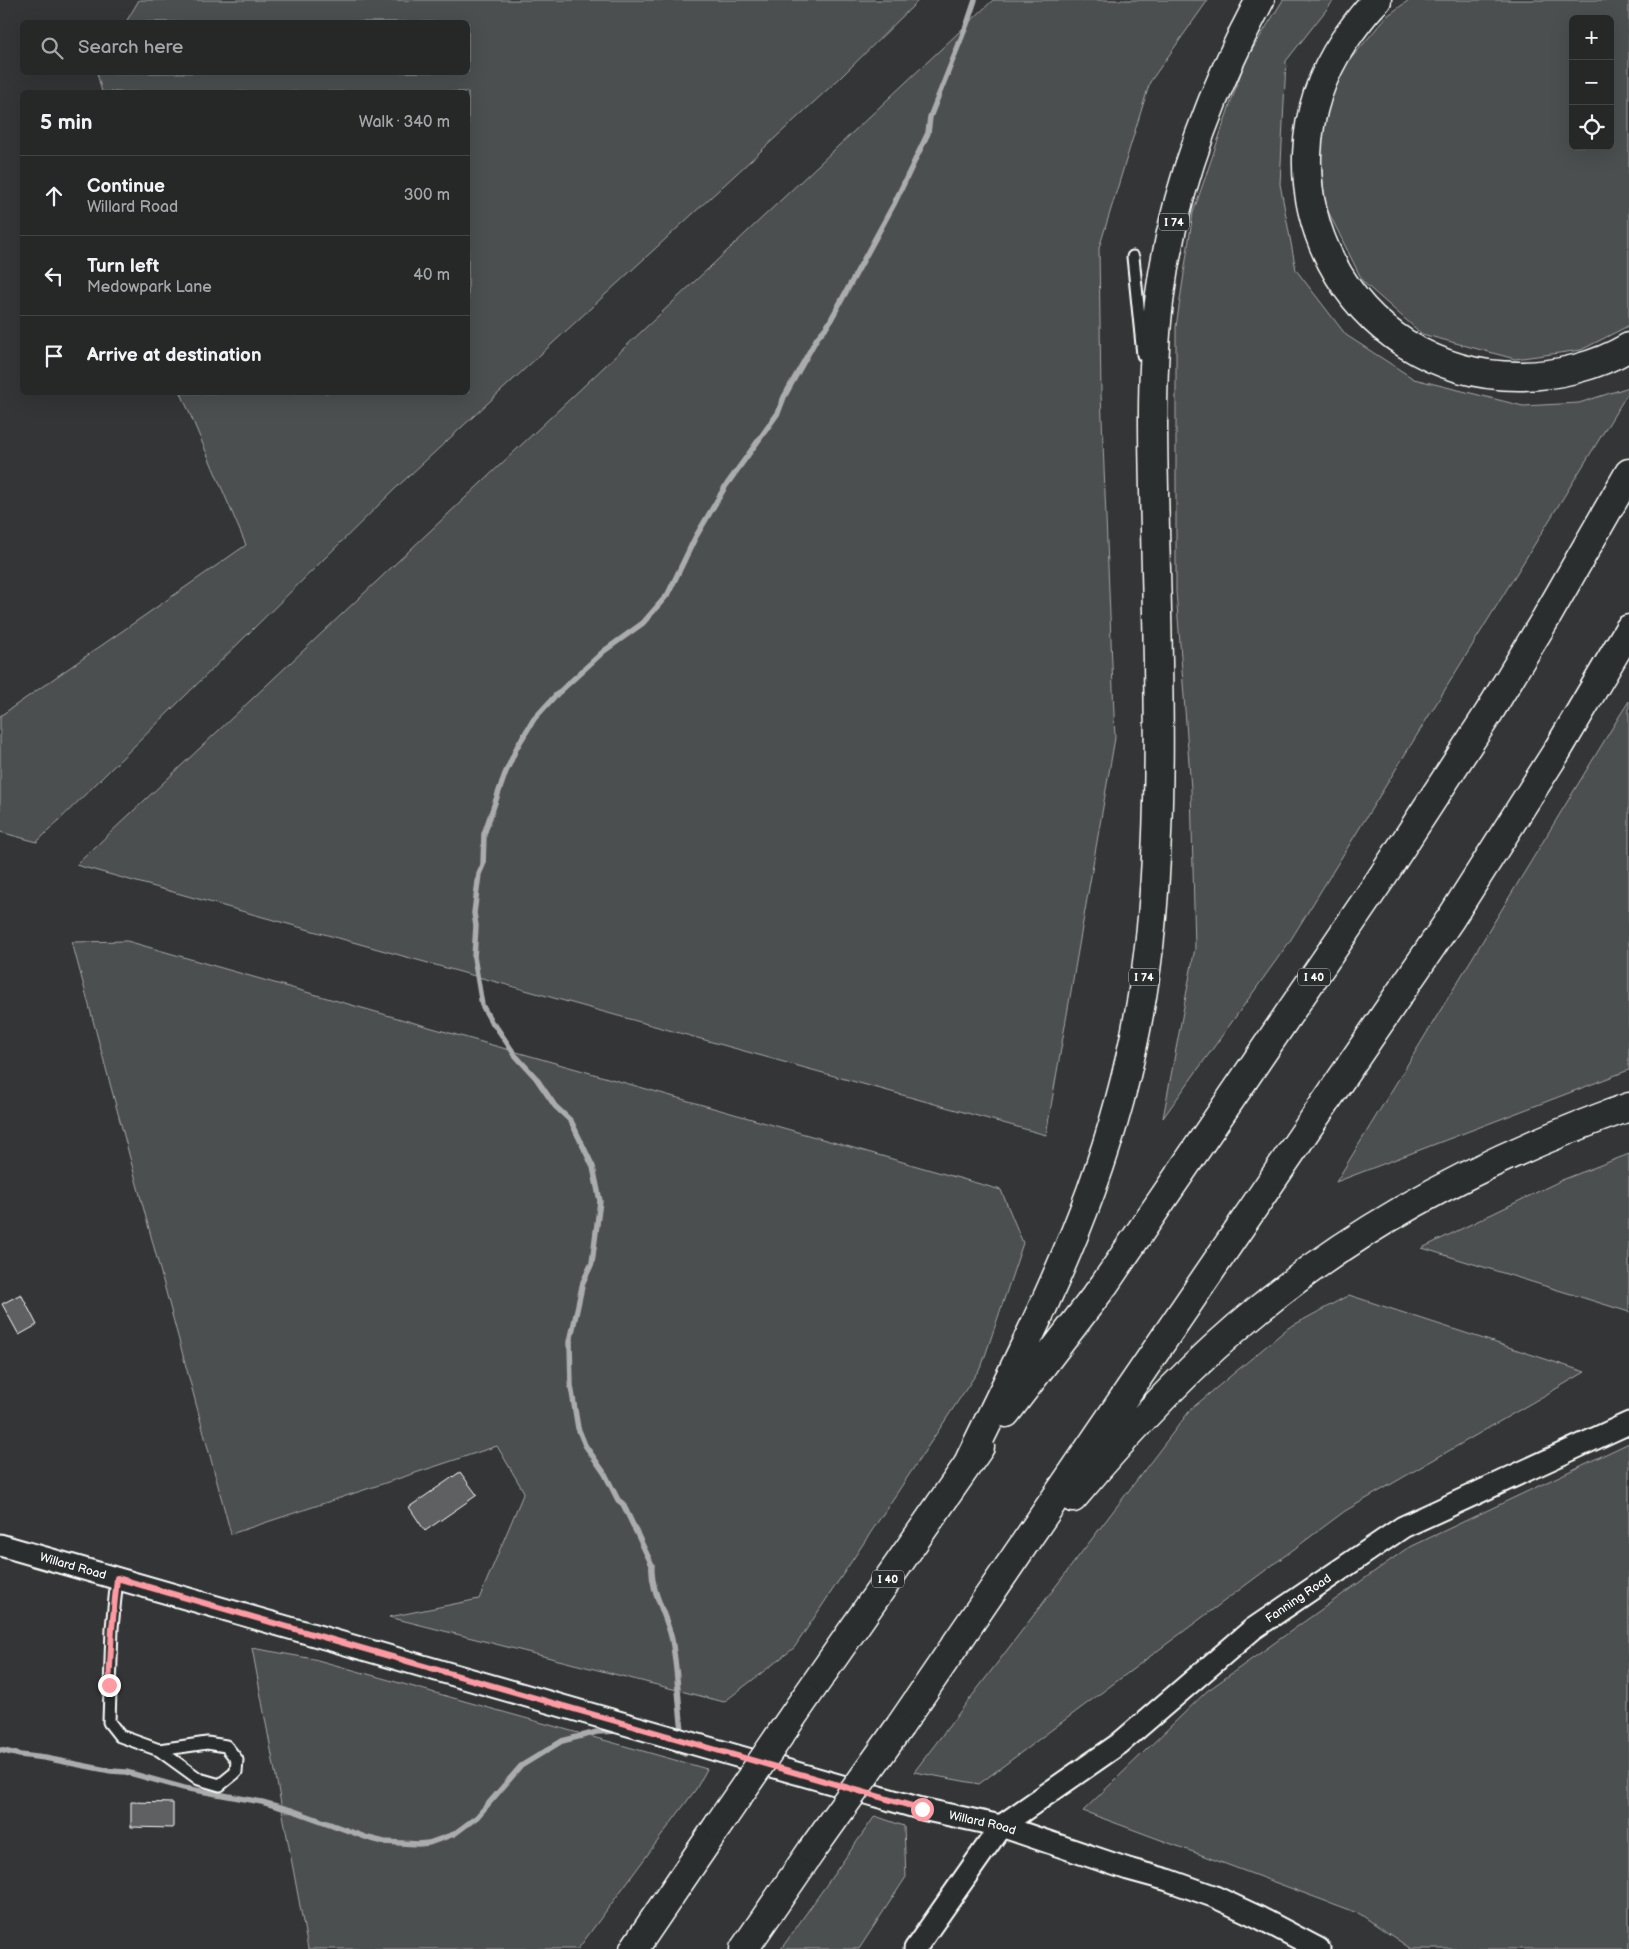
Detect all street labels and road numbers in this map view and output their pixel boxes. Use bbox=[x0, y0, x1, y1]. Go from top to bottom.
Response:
road number: I 74 bbox=[1159, 213, 1189, 230]
road number: I 74 bbox=[1129, 969, 1159, 986]
road number: I 40 bbox=[1298, 969, 1330, 986]
street label: Willard Road bbox=[38, 1550, 108, 1583]
road number: I 40 bbox=[872, 1570, 904, 1588]
street label: Fanning Road bbox=[1263, 1571, 1334, 1626]
street label: Willard Road bbox=[947, 1808, 1018, 1839]

